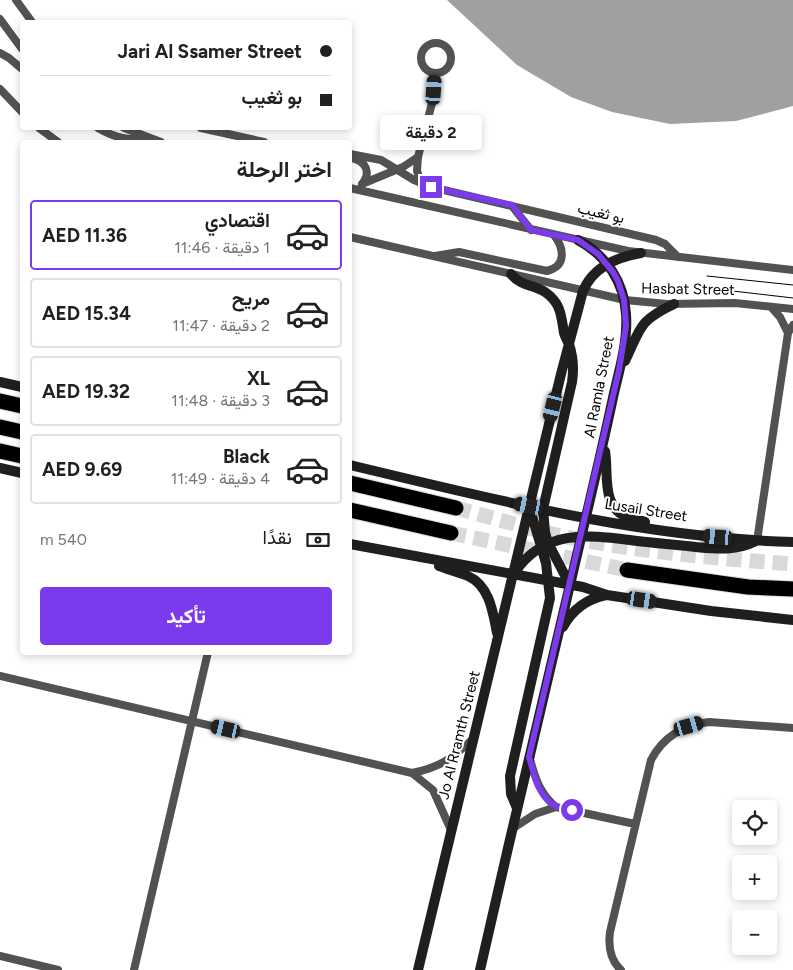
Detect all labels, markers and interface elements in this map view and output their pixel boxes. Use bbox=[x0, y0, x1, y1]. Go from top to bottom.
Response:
text: Jari Al Ssamer Street bbox=[118, 40, 302, 63]
car bbox=[425, 75, 442, 105]
text: بو ثغيب bbox=[241, 86, 302, 109]
callout: 2 دقيقة bbox=[380, 114, 482, 150]
text: 2 دقيقة bbox=[406, 123, 456, 142]
text: اختر الرحلة bbox=[237, 156, 332, 183]
route end bbox=[420, 176, 442, 198]
street label: بو ثغيب bbox=[576, 199, 626, 227]
text: اقتصادي bbox=[205, 209, 270, 232]
icon: car bbox=[285, 213, 330, 258]
text: AED 11.36 bbox=[42, 224, 127, 247]
text: 1 دقيقة · 11:46 bbox=[174, 238, 270, 257]
street label: Hasbat Street bbox=[641, 279, 735, 299]
text: مريح bbox=[232, 287, 270, 310]
icon: car bbox=[285, 291, 330, 336]
text: AED 15.34 bbox=[42, 302, 131, 325]
text: 2 دقيقة · 11:47 bbox=[172, 316, 270, 335]
street label: Al Ramla Street bbox=[580, 334, 618, 440]
text: XL bbox=[247, 367, 270, 390]
icon: car bbox=[285, 369, 330, 414]
text: AED 19.32 bbox=[42, 380, 130, 403]
text: 3 دقيقة · 11:48 bbox=[171, 391, 270, 410]
car bbox=[542, 391, 563, 423]
text: Black bbox=[223, 445, 270, 468]
icon: car bbox=[285, 447, 330, 492]
text: AED 9.69 bbox=[42, 458, 122, 481]
text: 4 دقيقة · 11:49 bbox=[171, 469, 270, 488]
street label: Lusail Street bbox=[603, 495, 689, 525]
car bbox=[512, 496, 545, 516]
text: نقدًا bbox=[263, 526, 292, 549]
icon: cash bbox=[304, 526, 332, 554]
car bbox=[702, 528, 733, 546]
text: 540 m bbox=[40, 530, 87, 549]
button: تأكيد bbox=[40, 587, 332, 645]
car bbox=[626, 590, 657, 610]
street label: Jo Al Rramth Street bbox=[434, 669, 484, 801]
car bbox=[672, 715, 705, 737]
car bbox=[209, 718, 242, 740]
route start bbox=[561, 799, 583, 821]
map controls bbox=[732, 800, 777, 955]
button: locate bbox=[732, 800, 777, 845]
button: + bbox=[732, 855, 777, 900]
button: − bbox=[732, 910, 777, 955]

